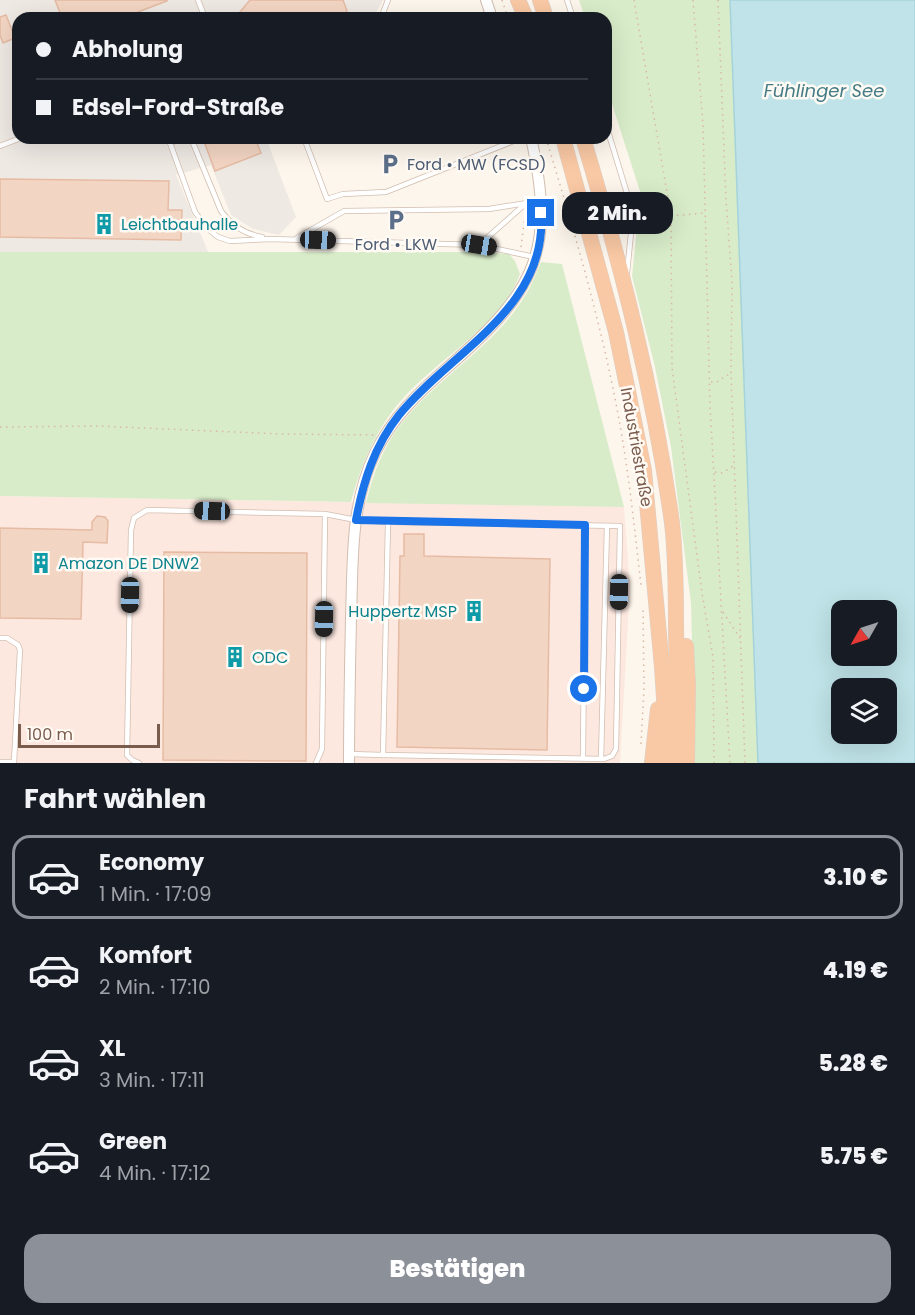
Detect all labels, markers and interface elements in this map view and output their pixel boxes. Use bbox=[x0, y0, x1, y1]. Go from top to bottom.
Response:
text: Abholung bbox=[72, 34, 183, 65]
water label: Fühlinger See bbox=[764, 78, 884, 103]
text: Edsel-Ford-Straße bbox=[72, 92, 284, 123]
parking icon: Ford • MW (FCSD) bbox=[378, 152, 402, 176]
place label: Ford • MW (FCSD) bbox=[407, 153, 547, 176]
callout: 2 Min. bbox=[562, 192, 673, 234]
route end bbox=[527, 199, 554, 226]
text: 2 Min. bbox=[588, 199, 647, 227]
parking icon: Ford • LKW bbox=[384, 208, 408, 232]
building icon: Leichtbauhalle bbox=[92, 212, 116, 236]
place label: Leichtbauhalle bbox=[121, 213, 238, 236]
car bbox=[300, 230, 336, 250]
place label: Ford • LKW bbox=[355, 233, 438, 256]
car bbox=[460, 233, 498, 257]
street label: Industriestraße bbox=[615, 386, 658, 509]
car bbox=[194, 501, 230, 521]
building icon: Amazon DE DNW2 bbox=[29, 551, 53, 575]
place label: Amazon DE DNW2 bbox=[58, 552, 199, 575]
car bbox=[610, 574, 628, 610]
car bbox=[121, 577, 139, 613]
building icon: Huppertz MSP bbox=[462, 599, 486, 623]
place label: Huppertz MSP bbox=[348, 600, 457, 623]
north arrow bbox=[831, 600, 897, 666]
map controls bbox=[831, 600, 897, 744]
car bbox=[315, 601, 333, 637]
building icon: ODC bbox=[223, 645, 247, 669]
place label: ODC bbox=[252, 646, 288, 669]
route start bbox=[570, 675, 597, 702]
button: layers bbox=[831, 678, 897, 744]
scale bar bbox=[18, 721, 160, 748]
text: 100 m bbox=[27, 723, 73, 746]
text: Fahrt wählen bbox=[24, 780, 206, 817]
text: Economy bbox=[99, 847, 204, 878]
icon: car bbox=[27, 850, 81, 904]
text: 3.10 € bbox=[823, 862, 888, 893]
text: 1 Min. · 17:09 bbox=[99, 880, 212, 908]
text: Komfort bbox=[99, 940, 192, 971]
icon: car bbox=[27, 943, 81, 997]
text: 4.19 € bbox=[823, 955, 888, 986]
text: 2 Min. · 17:10 bbox=[99, 973, 210, 1001]
text: XL bbox=[99, 1033, 125, 1064]
icon: car bbox=[27, 1036, 81, 1090]
text: 5.28 € bbox=[818, 1048, 888, 1079]
text: 3 Min. · 17:11 bbox=[99, 1066, 205, 1094]
text: Green bbox=[99, 1126, 167, 1157]
icon: car bbox=[27, 1129, 81, 1183]
text: 5.75 € bbox=[819, 1141, 888, 1172]
text: 4 Min. · 17:12 bbox=[99, 1159, 210, 1187]
button: Bestätigen bbox=[24, 1234, 891, 1303]

